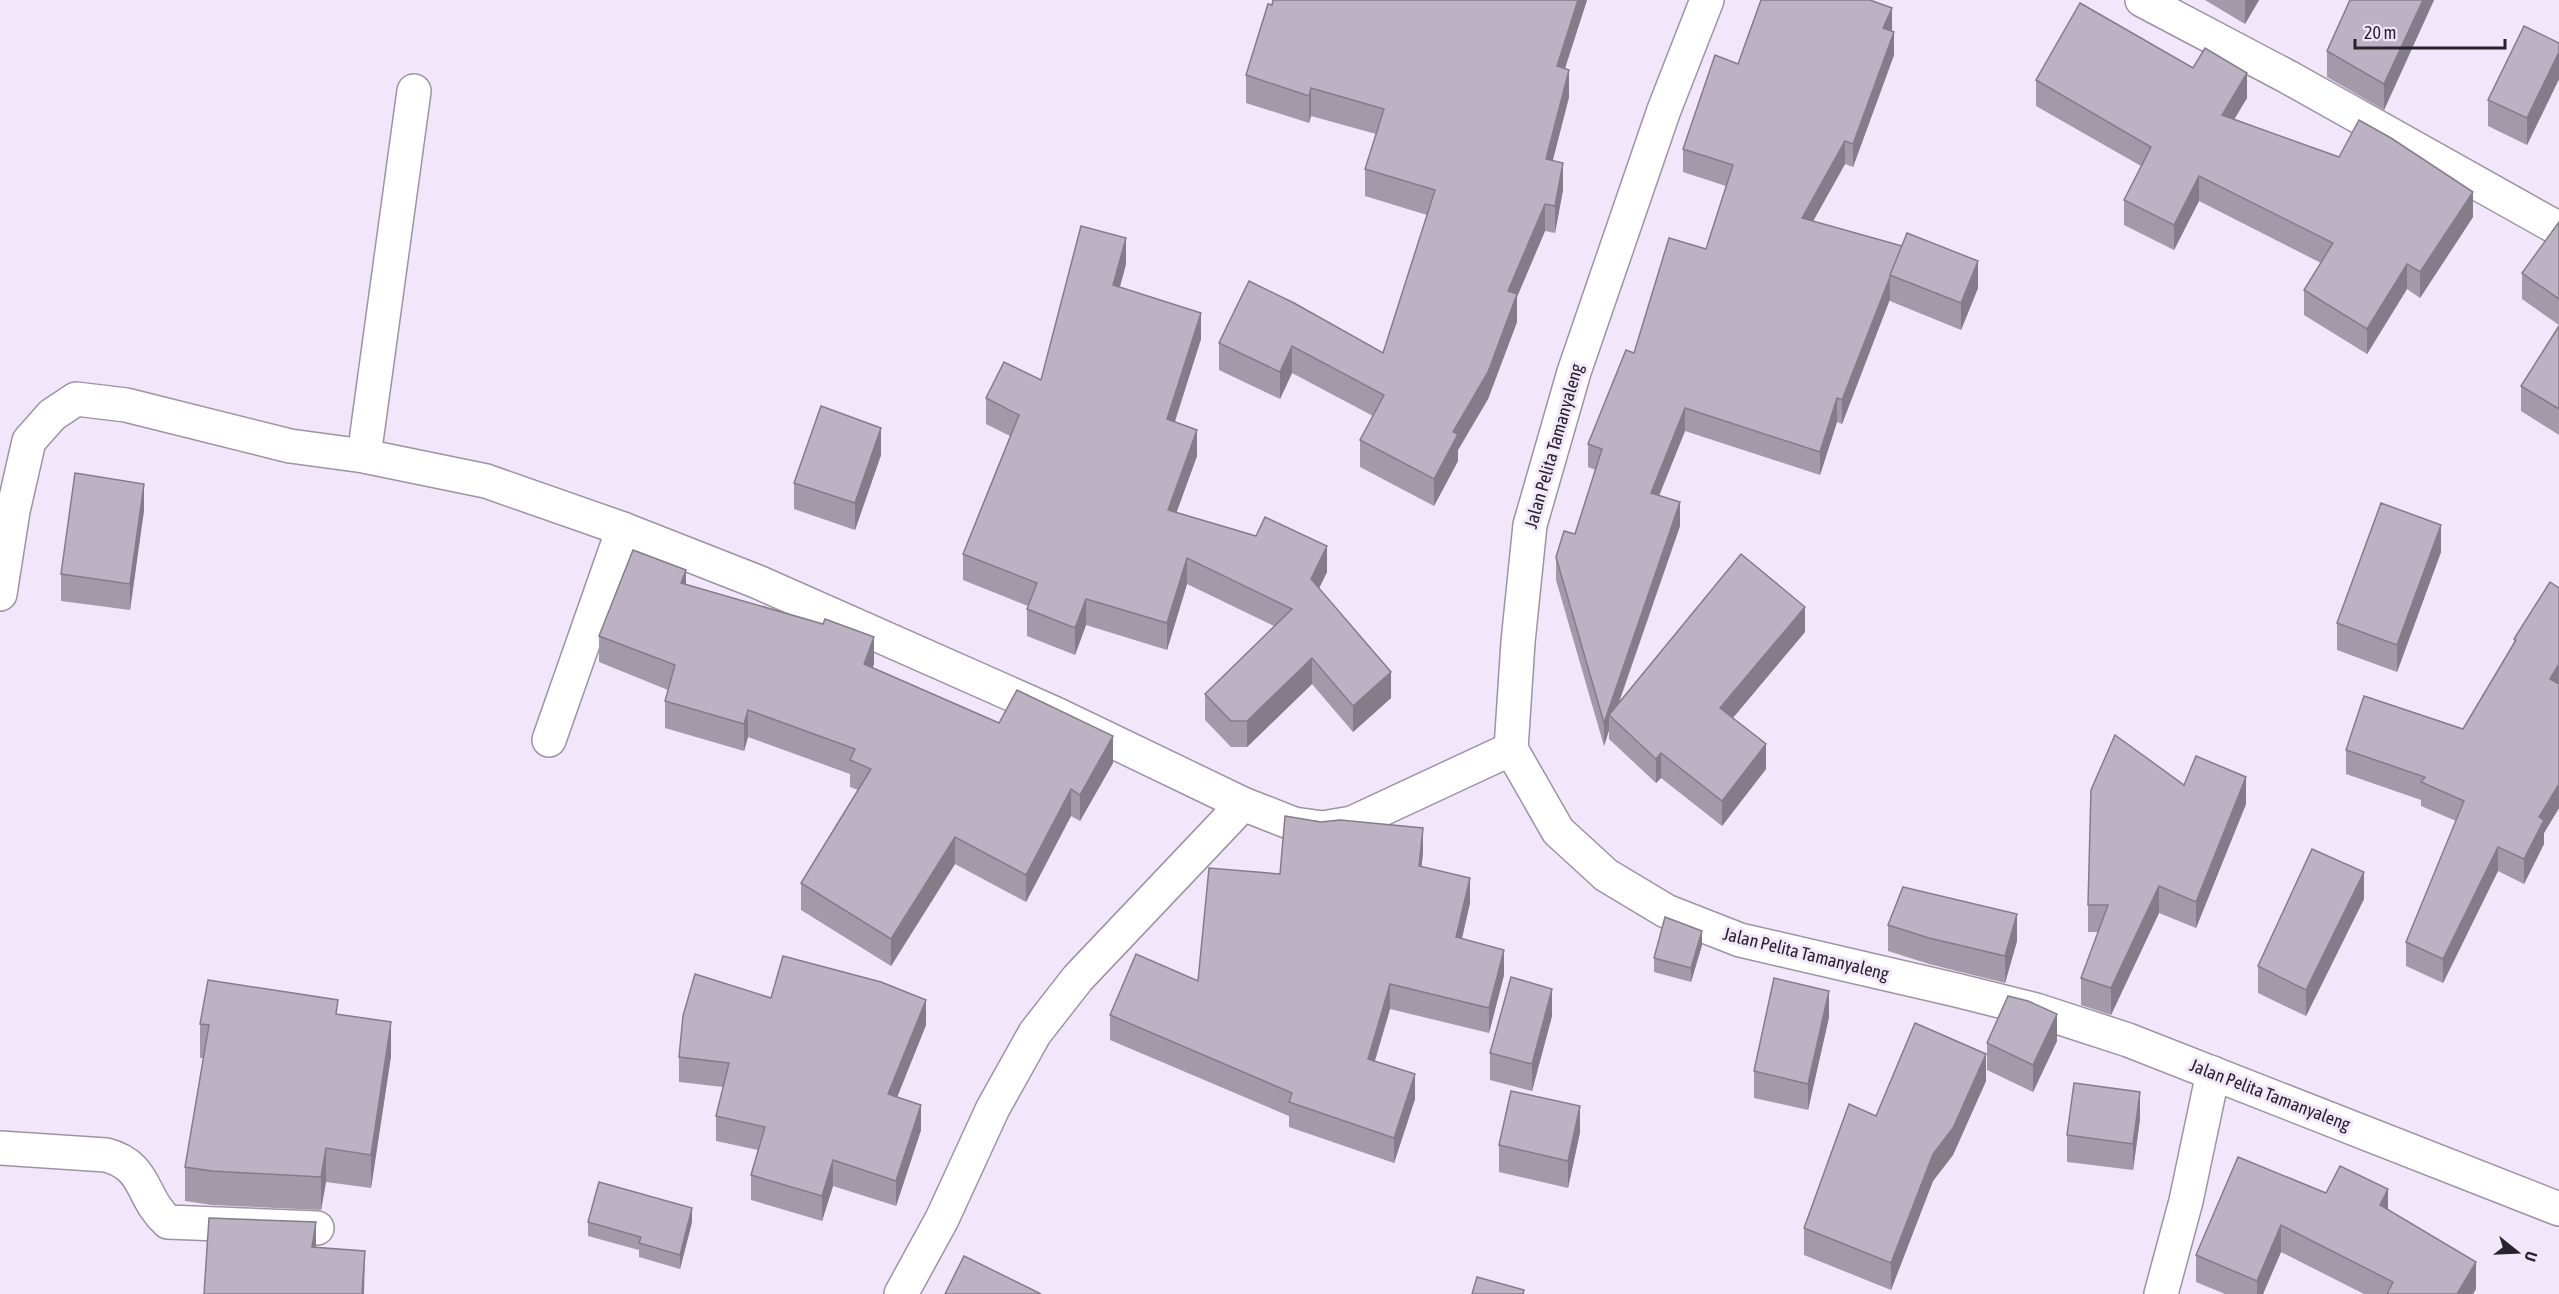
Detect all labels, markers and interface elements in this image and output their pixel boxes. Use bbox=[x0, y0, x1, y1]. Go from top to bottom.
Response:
scale bar bbox=[2355, 12, 2505, 50]
text: 20 m bbox=[2364, 22, 2396, 43]
street label: Jalan Pelita Tamanyaleng bbox=[1520, 361, 1587, 531]
street label: Jalan Pelita Tamanyaleng bbox=[1721, 923, 1891, 984]
street label: Jalan Pelita Tamanyaleng bbox=[2187, 1054, 2354, 1135]
north arrow bbox=[2487, 1222, 2547, 1282]
text: U bbox=[2521, 1249, 2541, 1264]

